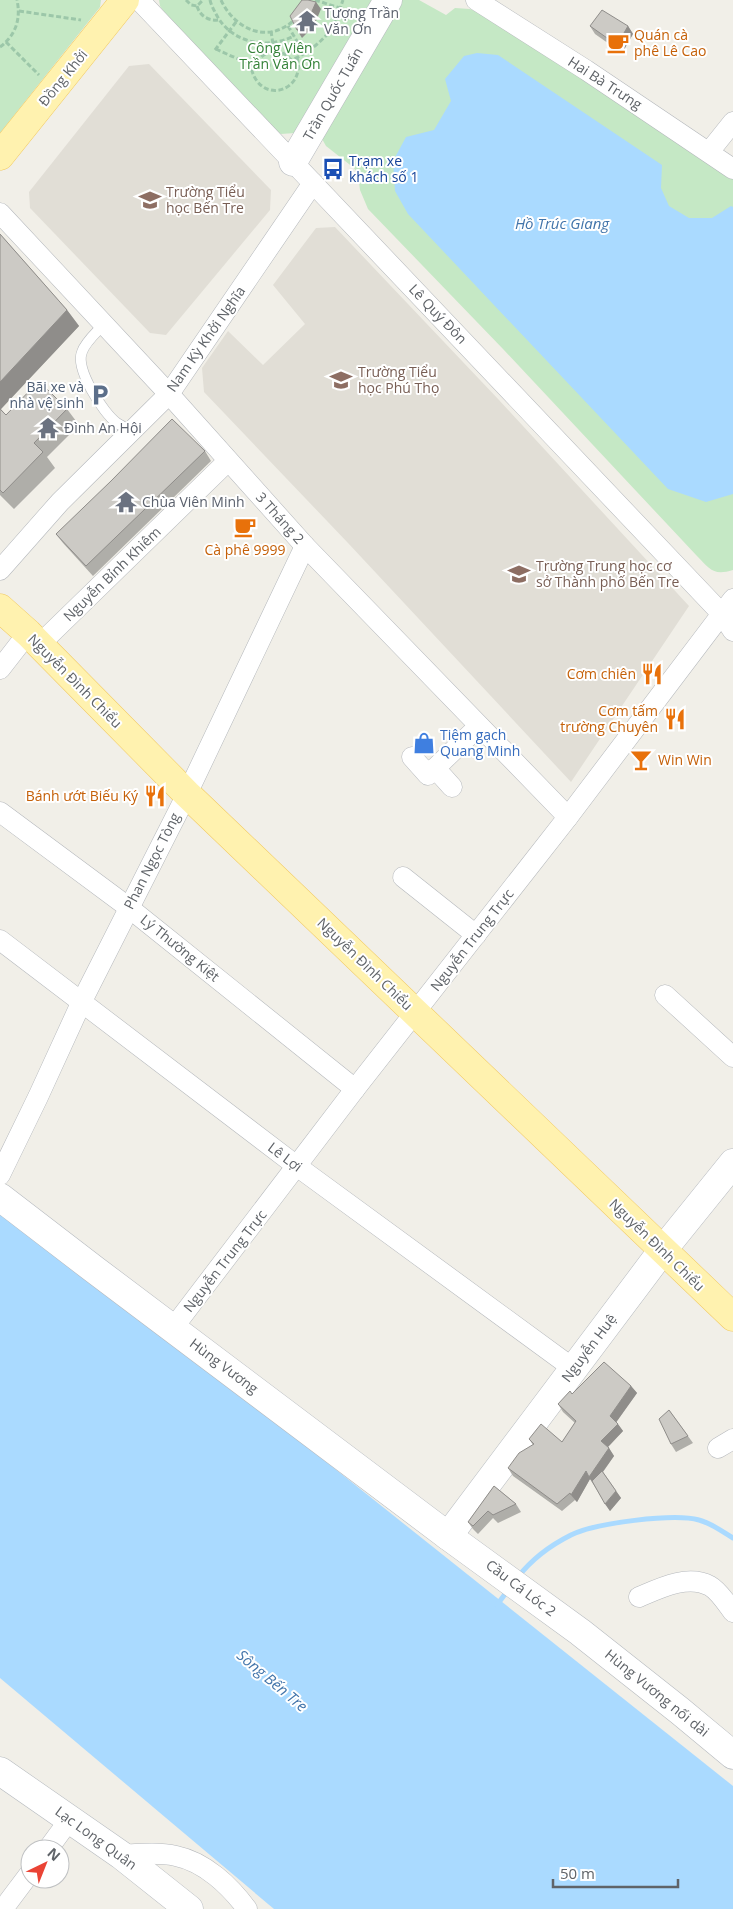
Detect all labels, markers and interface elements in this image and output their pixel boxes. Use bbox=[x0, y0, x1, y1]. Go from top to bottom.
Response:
place label: Tượng Trần Văn Ơn bbox=[324, 3, 399, 38]
temple icon: Tượng Trần Văn Ơn bbox=[294, 8, 320, 34]
place label: Quán cà phê Lê Cao bbox=[634, 25, 706, 60]
cafe icon: Quán cà phê Lê Cao bbox=[605, 30, 631, 56]
park label: Công Viên Trần Văn Ơn bbox=[239, 38, 321, 73]
street label: Trần Quốc Tuấn bbox=[298, 44, 367, 144]
street label: Đồng Khởi bbox=[34, 45, 91, 110]
street label: Hai Bà Trưng bbox=[565, 52, 646, 114]
place label: Trạm xe khách số 1 bbox=[349, 151, 418, 186]
bus stop icon: Trạm xe khách số 1 bbox=[320, 156, 346, 182]
place label: Trường Tiểu học Bến Tre bbox=[166, 182, 245, 217]
school or university icon: Trường Tiểu học Bến Tre bbox=[137, 187, 163, 213]
water label: Hồ Trúc Giang bbox=[515, 213, 610, 233]
street label: Lê Quý Đôn bbox=[405, 280, 472, 348]
street label: Nam Kỳ Khởi Nghĩa bbox=[162, 282, 249, 395]
place label: Trường Tiểu học Phú Thọ bbox=[358, 362, 439, 397]
school or university icon: Trường Tiểu học Phú Thọ bbox=[328, 367, 354, 393]
place label: Bãi xe và nhà vệ sinh bbox=[10, 377, 84, 412]
parking icon: Bãi xe và nhà vệ sinh bbox=[87, 382, 113, 408]
temple icon: Đình An Hội bbox=[35, 415, 61, 441]
place label: Đình An Hội bbox=[64, 418, 142, 437]
street label: 3 Tháng 2 bbox=[252, 488, 309, 548]
temple icon: Chùa Viên Minh bbox=[113, 489, 139, 515]
place label: Chùa Viên Minh bbox=[142, 492, 245, 511]
cafe icon: Cà phê 9999 bbox=[232, 514, 258, 540]
street label: Nguyễn Bỉnh Khiêm bbox=[59, 522, 165, 625]
place label: Cà phê 9999 bbox=[205, 540, 285, 559]
place label: Trường Trung học cơ sở Thành phố Bến Tre bbox=[536, 556, 680, 591]
school or university icon: Trường Trung học cơ sở Thành phố Bến Tre bbox=[506, 561, 532, 587]
street label: Nguyễn Đình Chiểu bbox=[24, 629, 127, 732]
restaurant icon: Cơm chiên bbox=[639, 661, 665, 687]
place label: Cơm chiên bbox=[567, 664, 636, 683]
place label: Cơm tấm trường Chuyên bbox=[560, 701, 658, 736]
restaurant icon: Cơm tấm trường Chuyên bbox=[662, 706, 688, 732]
place label: Tiệm gạch Quang Minh bbox=[440, 725, 520, 760]
shop icon: Tiệm gạch Quang Minh bbox=[411, 730, 437, 756]
bar icon: Win Win bbox=[628, 747, 654, 773]
place label: Win Win bbox=[658, 750, 712, 769]
restaurant icon: Bánh ướt Biếu Ký bbox=[142, 783, 168, 809]
place label: Bánh ướt Biếu Ký bbox=[26, 786, 139, 805]
street label: Phan Ngọc Tòng bbox=[119, 809, 184, 912]
street label: Nguyễn Trung Trực bbox=[426, 884, 518, 995]
street label: Lý Thường Kiệt bbox=[137, 910, 224, 985]
street label: Nguyễn Đình Chiểu bbox=[314, 913, 417, 1014]
street label: Lê Lợi bbox=[264, 1138, 306, 1176]
street label: Nguyễn Đình Chiểu bbox=[606, 1194, 709, 1295]
street label: Nguyễn Trung Trực bbox=[179, 1205, 271, 1316]
street label: Nguyễn Huệ bbox=[557, 1310, 621, 1386]
street label: Hùng Vương bbox=[186, 1334, 263, 1398]
street label: Cầu Cá Lóc 2 bbox=[482, 1555, 560, 1620]
water label: Sông Bến Tre bbox=[233, 1645, 312, 1716]
street label: Hùng Vương nối dài bbox=[601, 1645, 713, 1741]
street label: Lạc Long Quân bbox=[52, 1801, 141, 1874]
north arrow bbox=[20, 1839, 70, 1889]
text: N bbox=[44, 1843, 65, 1865]
scale bar bbox=[553, 1856, 678, 1888]
text: 50 m bbox=[560, 1863, 595, 1883]

